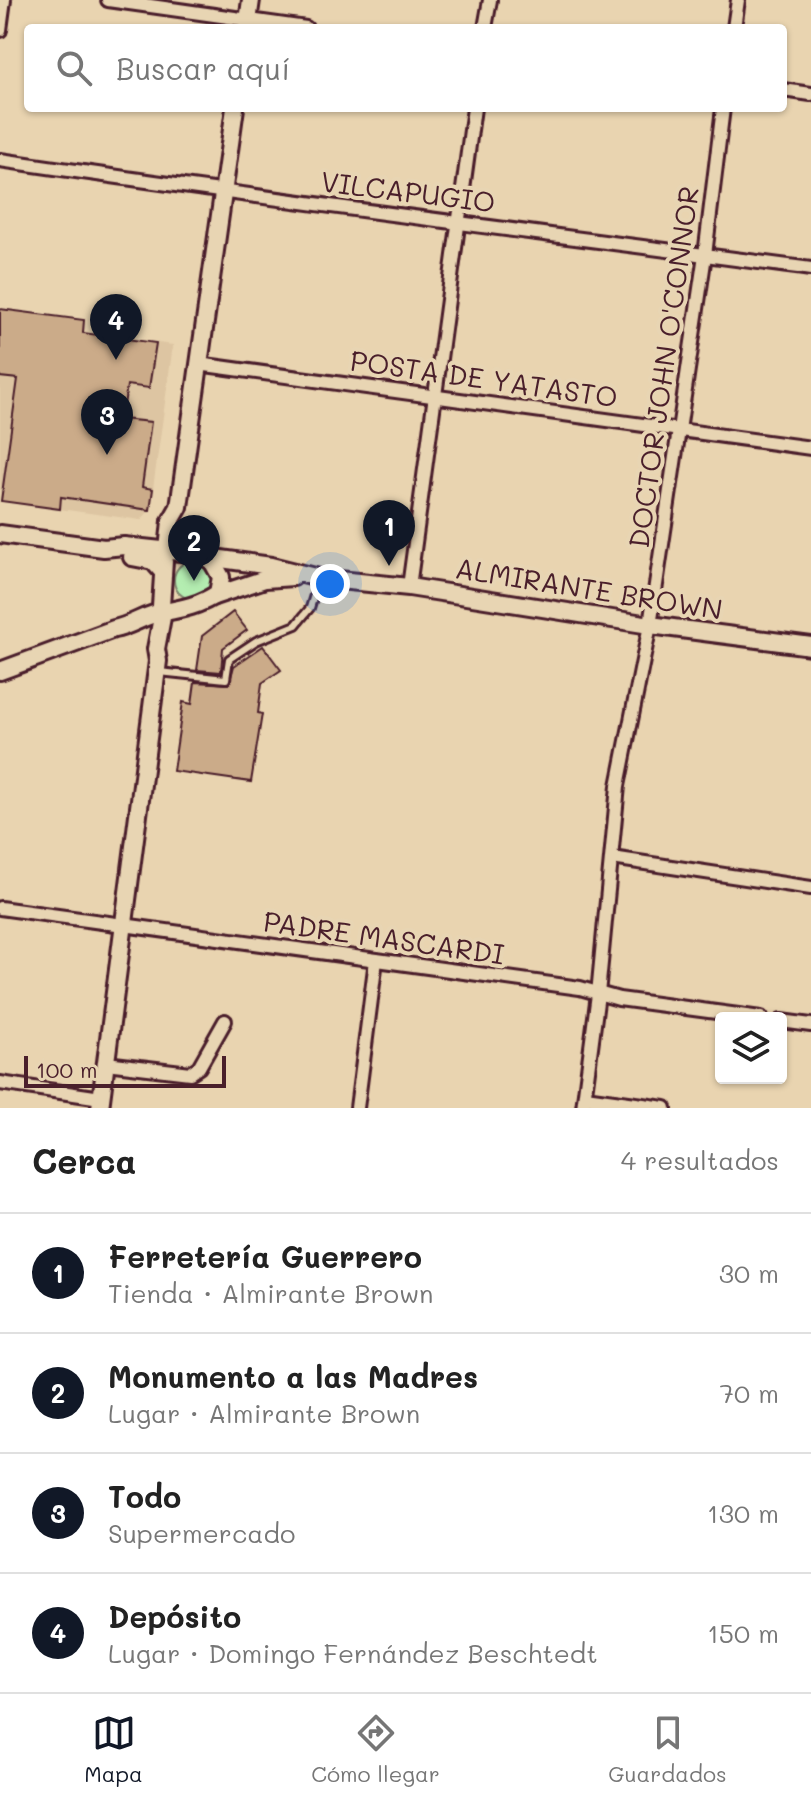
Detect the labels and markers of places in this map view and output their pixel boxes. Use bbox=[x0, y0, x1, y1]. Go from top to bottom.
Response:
pin: 4 bbox=[90, 294, 142, 360]
pin: 3 bbox=[81, 389, 133, 455]
pin: 1 bbox=[363, 500, 415, 566]
pin: 2 bbox=[168, 515, 220, 581]

